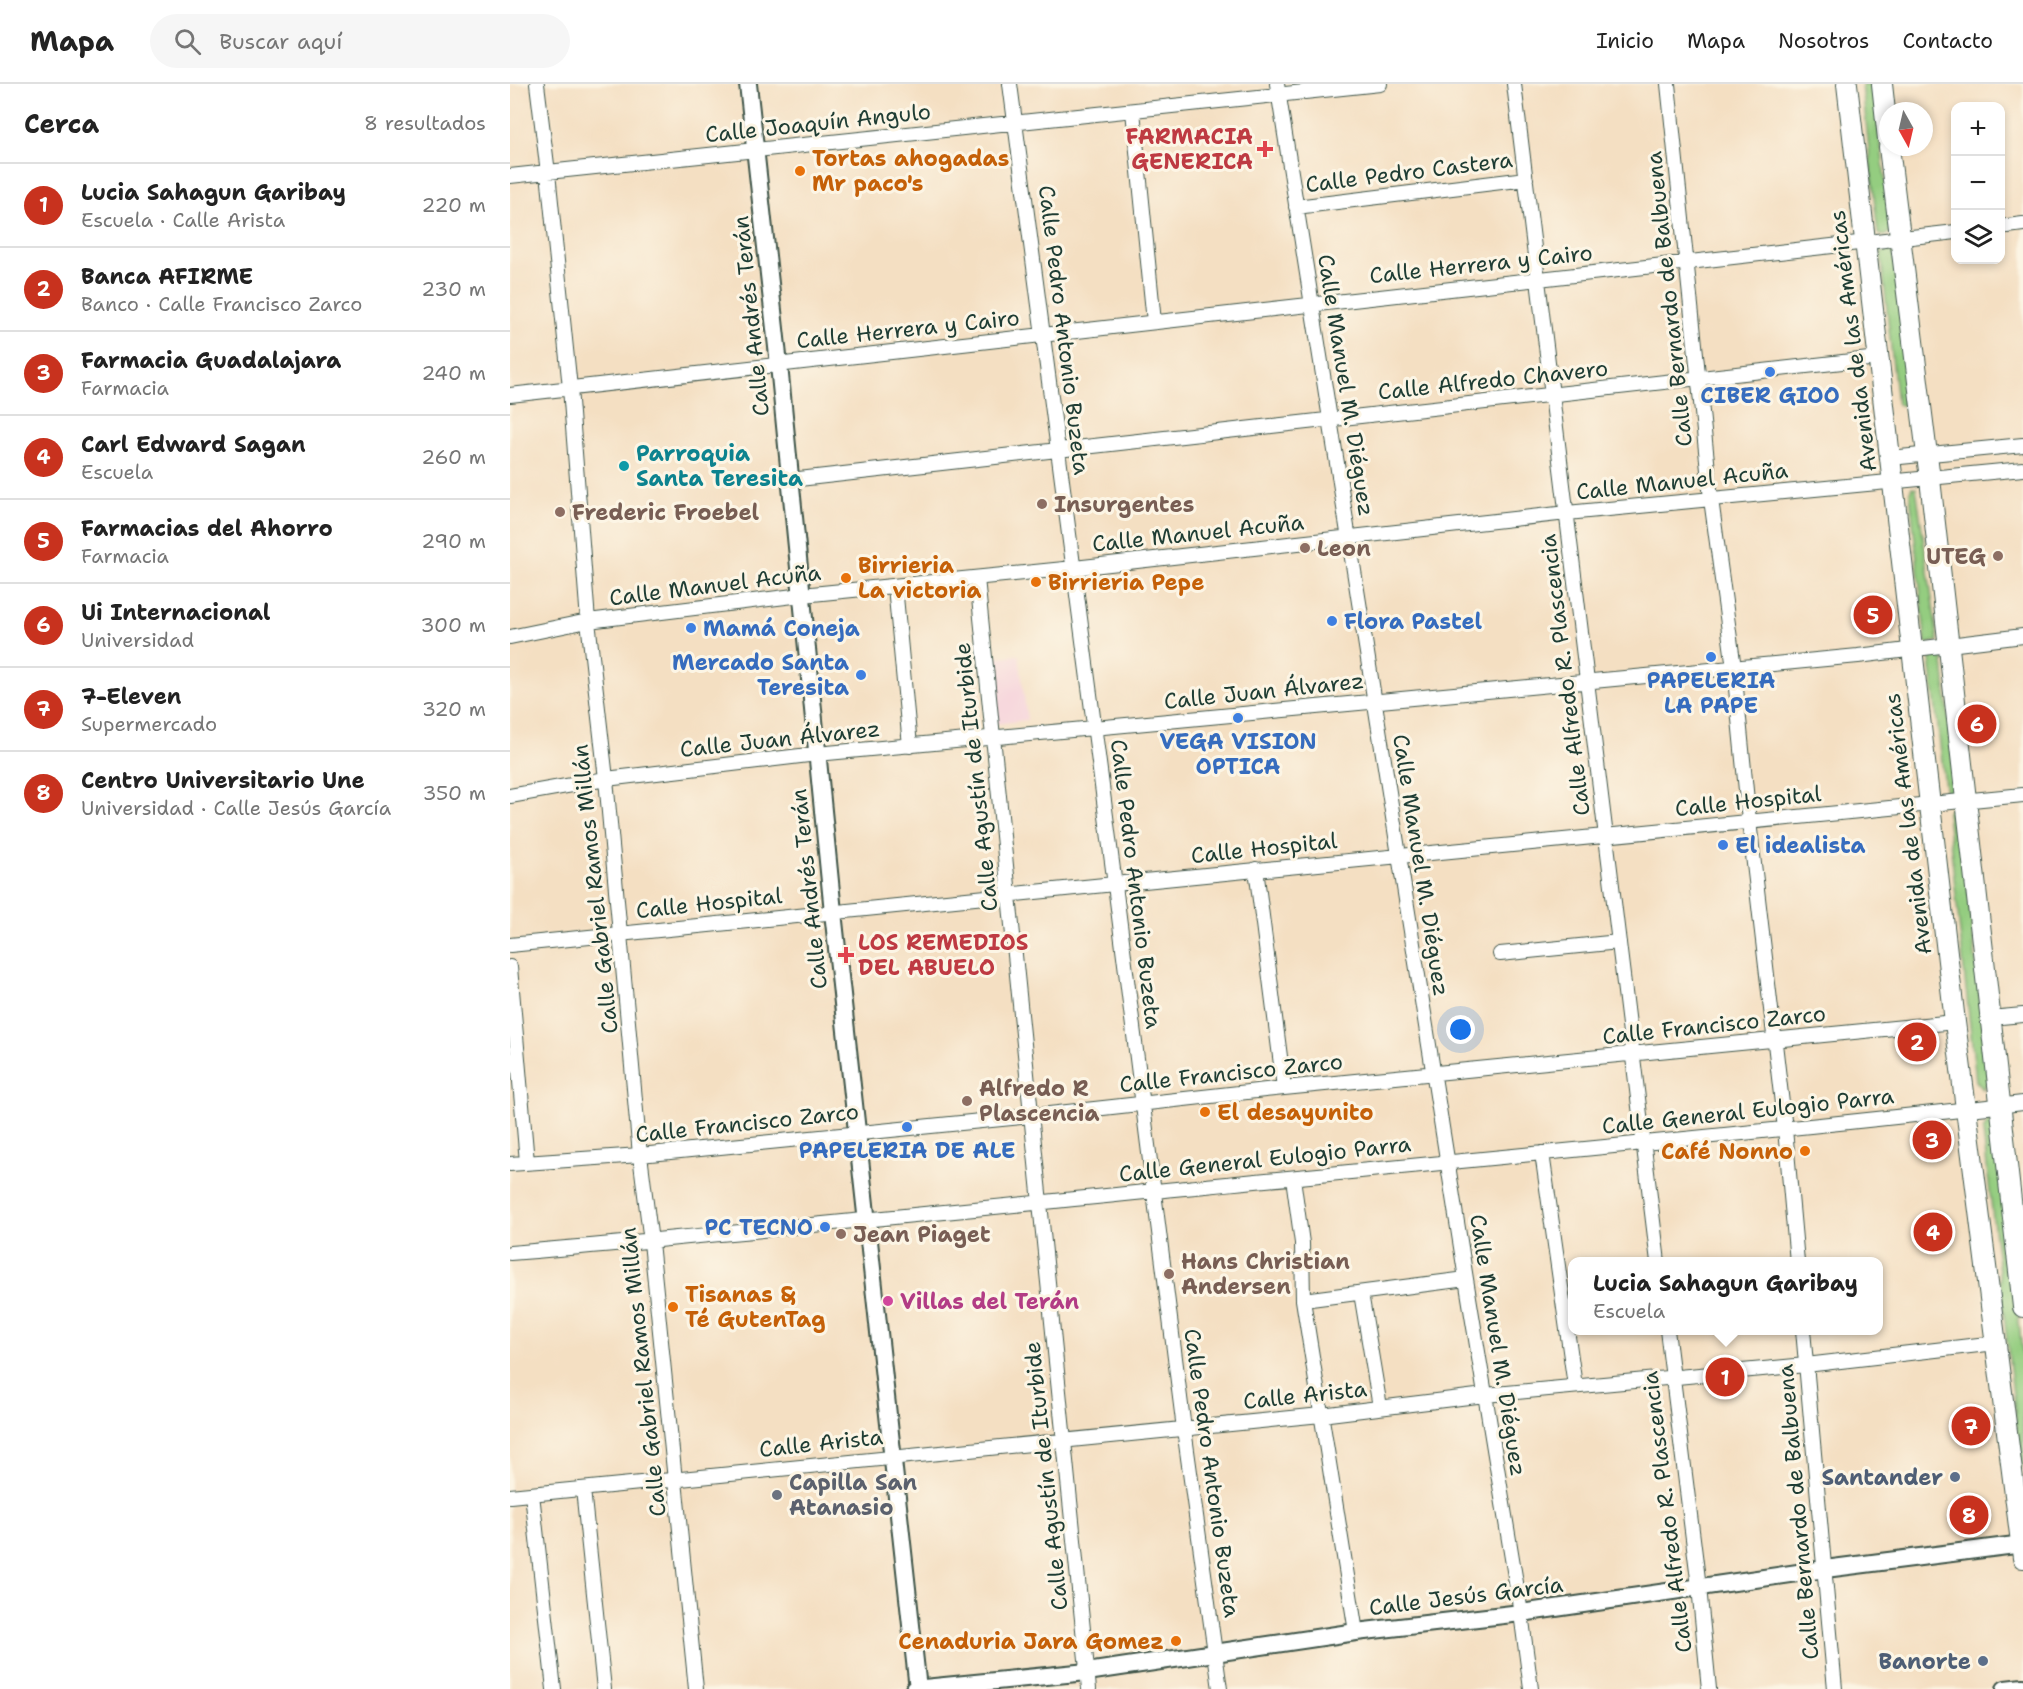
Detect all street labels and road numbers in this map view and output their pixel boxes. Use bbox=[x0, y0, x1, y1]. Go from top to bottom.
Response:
street label: Calle Joaquín Angulo bbox=[704, 97, 932, 149]
street label: Calle Pedro Castera bbox=[1304, 145, 1515, 199]
street label: Calle Bernardo de Balbuena bbox=[1639, 150, 1699, 448]
street label: Calle Pedro Antonio Buzeta bbox=[1032, 184, 1096, 477]
street label: Avenida de las Américas bbox=[1823, 209, 1883, 473]
street label: Calle Andrés Terán bbox=[726, 214, 776, 418]
street label: Calle Herrera y Cairo bbox=[1368, 238, 1594, 290]
street label: Calle Manuel M. Diéguez bbox=[1311, 252, 1381, 518]
street label: Calle Herrera y Cairo bbox=[795, 303, 1021, 355]
street label: Calle Alfredo Chavero bbox=[1376, 353, 1610, 407]
street label: Calle Manuel Acuña bbox=[1575, 455, 1790, 507]
street label: Calle Manuel Acuña bbox=[1091, 507, 1306, 559]
street label: Calle Alfredo R. Plascencia bbox=[1533, 532, 1597, 817]
street label: Calle Manuel Acuña bbox=[608, 558, 823, 612]
street label: Calle Agustín de Iturbide bbox=[947, 641, 1005, 913]
street label: Calle Juan Álvarez bbox=[1162, 666, 1366, 716]
street label: Avenida de las Américas bbox=[1878, 692, 1938, 956]
street label: Calle Juan Álvarez bbox=[678, 714, 882, 764]
street label: Calle Manuel M. Diéguez bbox=[1386, 732, 1456, 998]
street label: Calle Pedro Antonio Buzeta bbox=[1104, 738, 1168, 1031]
street label: Calle Gabriel Ramos Millán bbox=[565, 743, 625, 1035]
street label: Calle Hospital bbox=[1674, 779, 1823, 823]
street label: Calle Andrés Terán bbox=[784, 787, 834, 991]
street label: Calle Hospital bbox=[1190, 826, 1339, 870]
street label: Calle Hospital bbox=[635, 881, 784, 925]
street label: Calle Francisco Zarco bbox=[1601, 999, 1827, 1051]
street label: Calle Francisco Zarco bbox=[1118, 1047, 1344, 1099]
street label: Calle General Eulogio Parra bbox=[1601, 1081, 1896, 1141]
street label: Calle Francisco Zarco bbox=[634, 1097, 860, 1149]
street label: Calle General Eulogio Parra bbox=[1118, 1129, 1413, 1189]
street label: Calle Manuel M. Diéguez bbox=[1463, 1212, 1533, 1478]
street label: Calle Gabriel Ramos Millán bbox=[613, 1226, 673, 1518]
street label: Calle Pedro Antonio Buzeta bbox=[1177, 1327, 1247, 1620]
street label: Calle Agustín de Iturbide bbox=[1017, 1340, 1075, 1612]
street label: Calle Bernardo de Balbuena bbox=[1771, 1363, 1825, 1661]
street label: Calle Alfredo R. Plascencia bbox=[1635, 1369, 1699, 1654]
street label: Calle Arista bbox=[1242, 1374, 1369, 1416]
street label: Calle Arista bbox=[758, 1422, 885, 1464]
street label: Calle Jesús García bbox=[1367, 1570, 1565, 1622]

